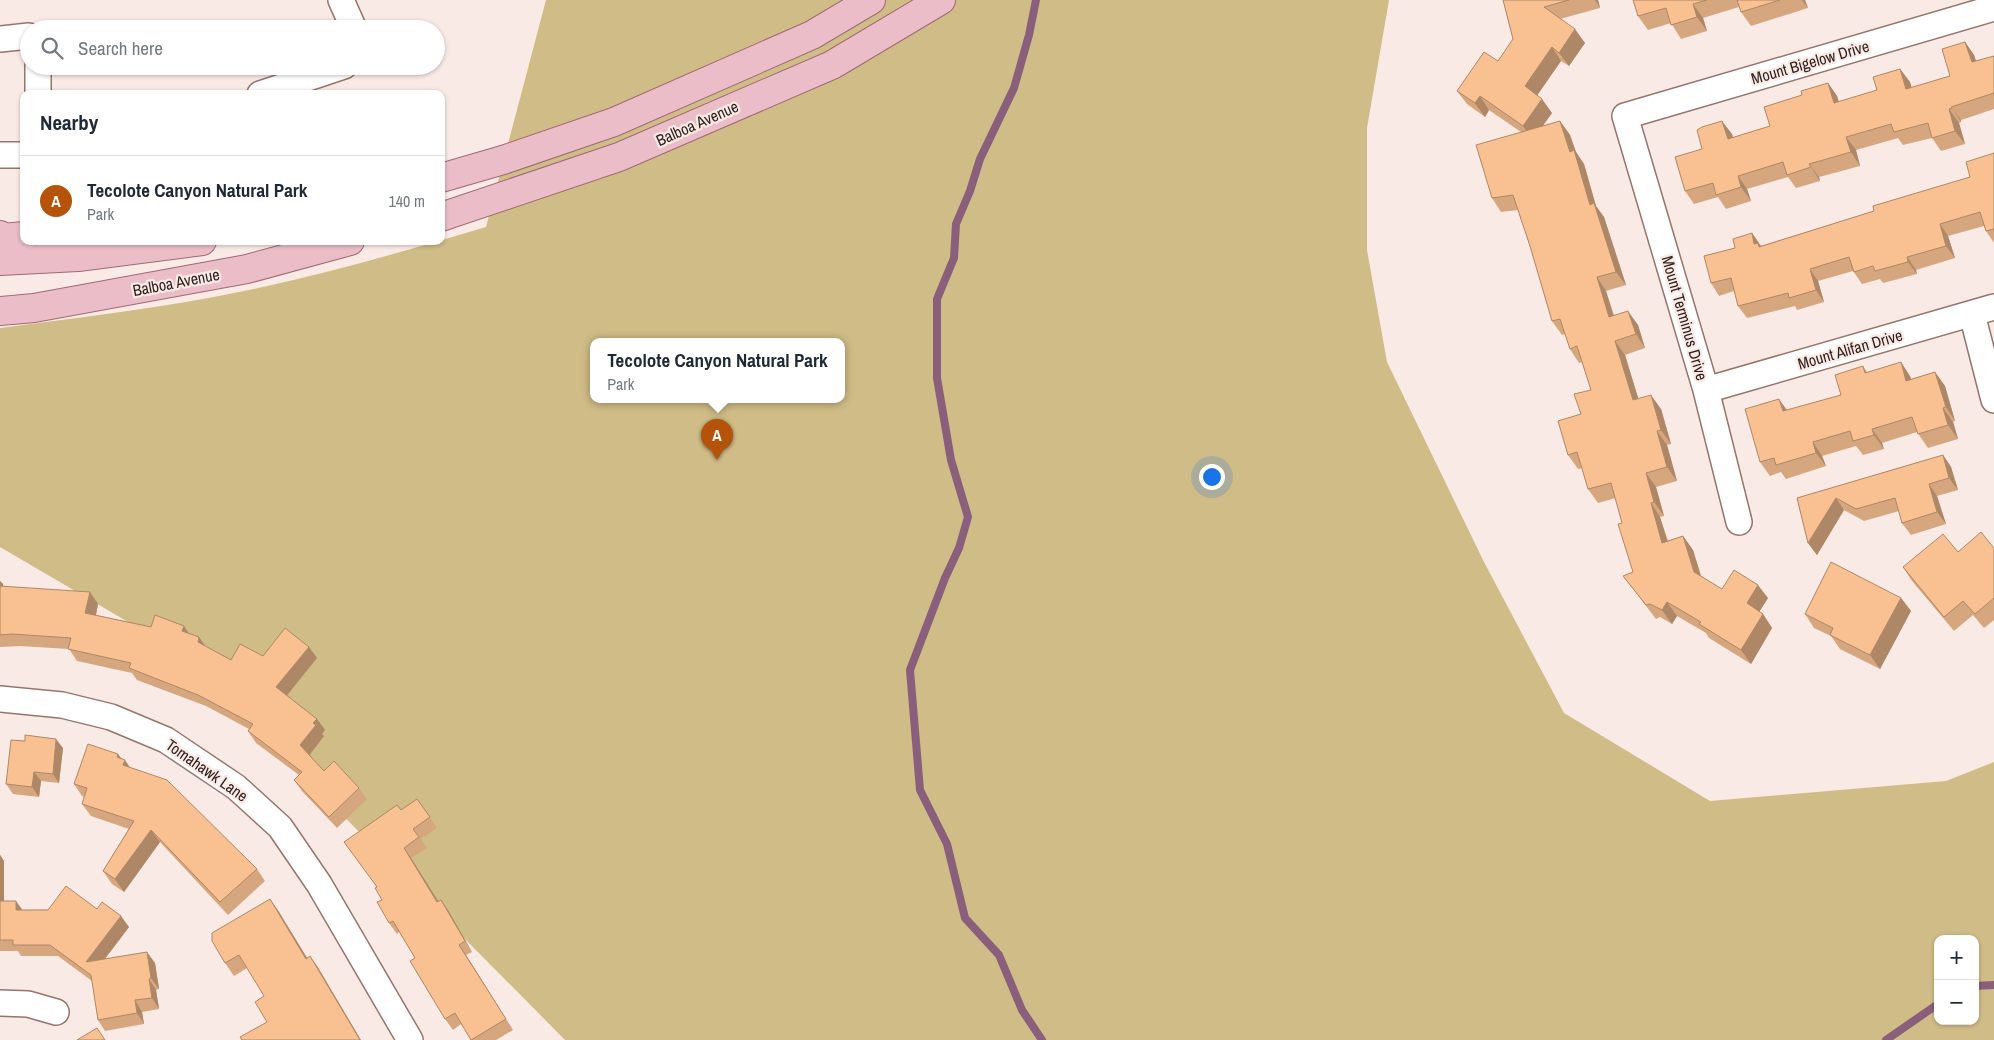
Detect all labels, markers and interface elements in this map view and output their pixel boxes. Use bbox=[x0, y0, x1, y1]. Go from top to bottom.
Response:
search box bbox=[20, 20, 445, 75]
icon: search bbox=[38, 34, 66, 62]
text: Search here bbox=[78, 35, 163, 61]
street label: Mount Bigelow Drive bbox=[1748, 35, 1872, 89]
street label: Balboa Avenue bbox=[652, 95, 742, 151]
text: Nearby bbox=[40, 108, 98, 137]
text: Tecolote Canyon Natural Park bbox=[87, 177, 308, 203]
text: A bbox=[51, 190, 61, 212]
text: 140 m bbox=[389, 190, 425, 212]
text: Park bbox=[87, 203, 114, 225]
street label: Mount Terminus Drive bbox=[1657, 253, 1713, 383]
street label: Balboa Avenue bbox=[131, 263, 221, 301]
street label: Mount Alifan Drive bbox=[1795, 324, 1905, 374]
popup bbox=[590, 338, 845, 403]
text: Tecolote Canyon Natural Park bbox=[607, 347, 828, 373]
text: Park bbox=[607, 373, 634, 395]
pin: A bbox=[701, 419, 733, 460]
your location bbox=[1199, 464, 1225, 490]
street label: Tomahawk Lane bbox=[162, 734, 252, 806]
map controls bbox=[1934, 935, 1979, 1025]
button: + bbox=[1934, 935, 1979, 980]
button: − bbox=[1934, 980, 1979, 1025]

